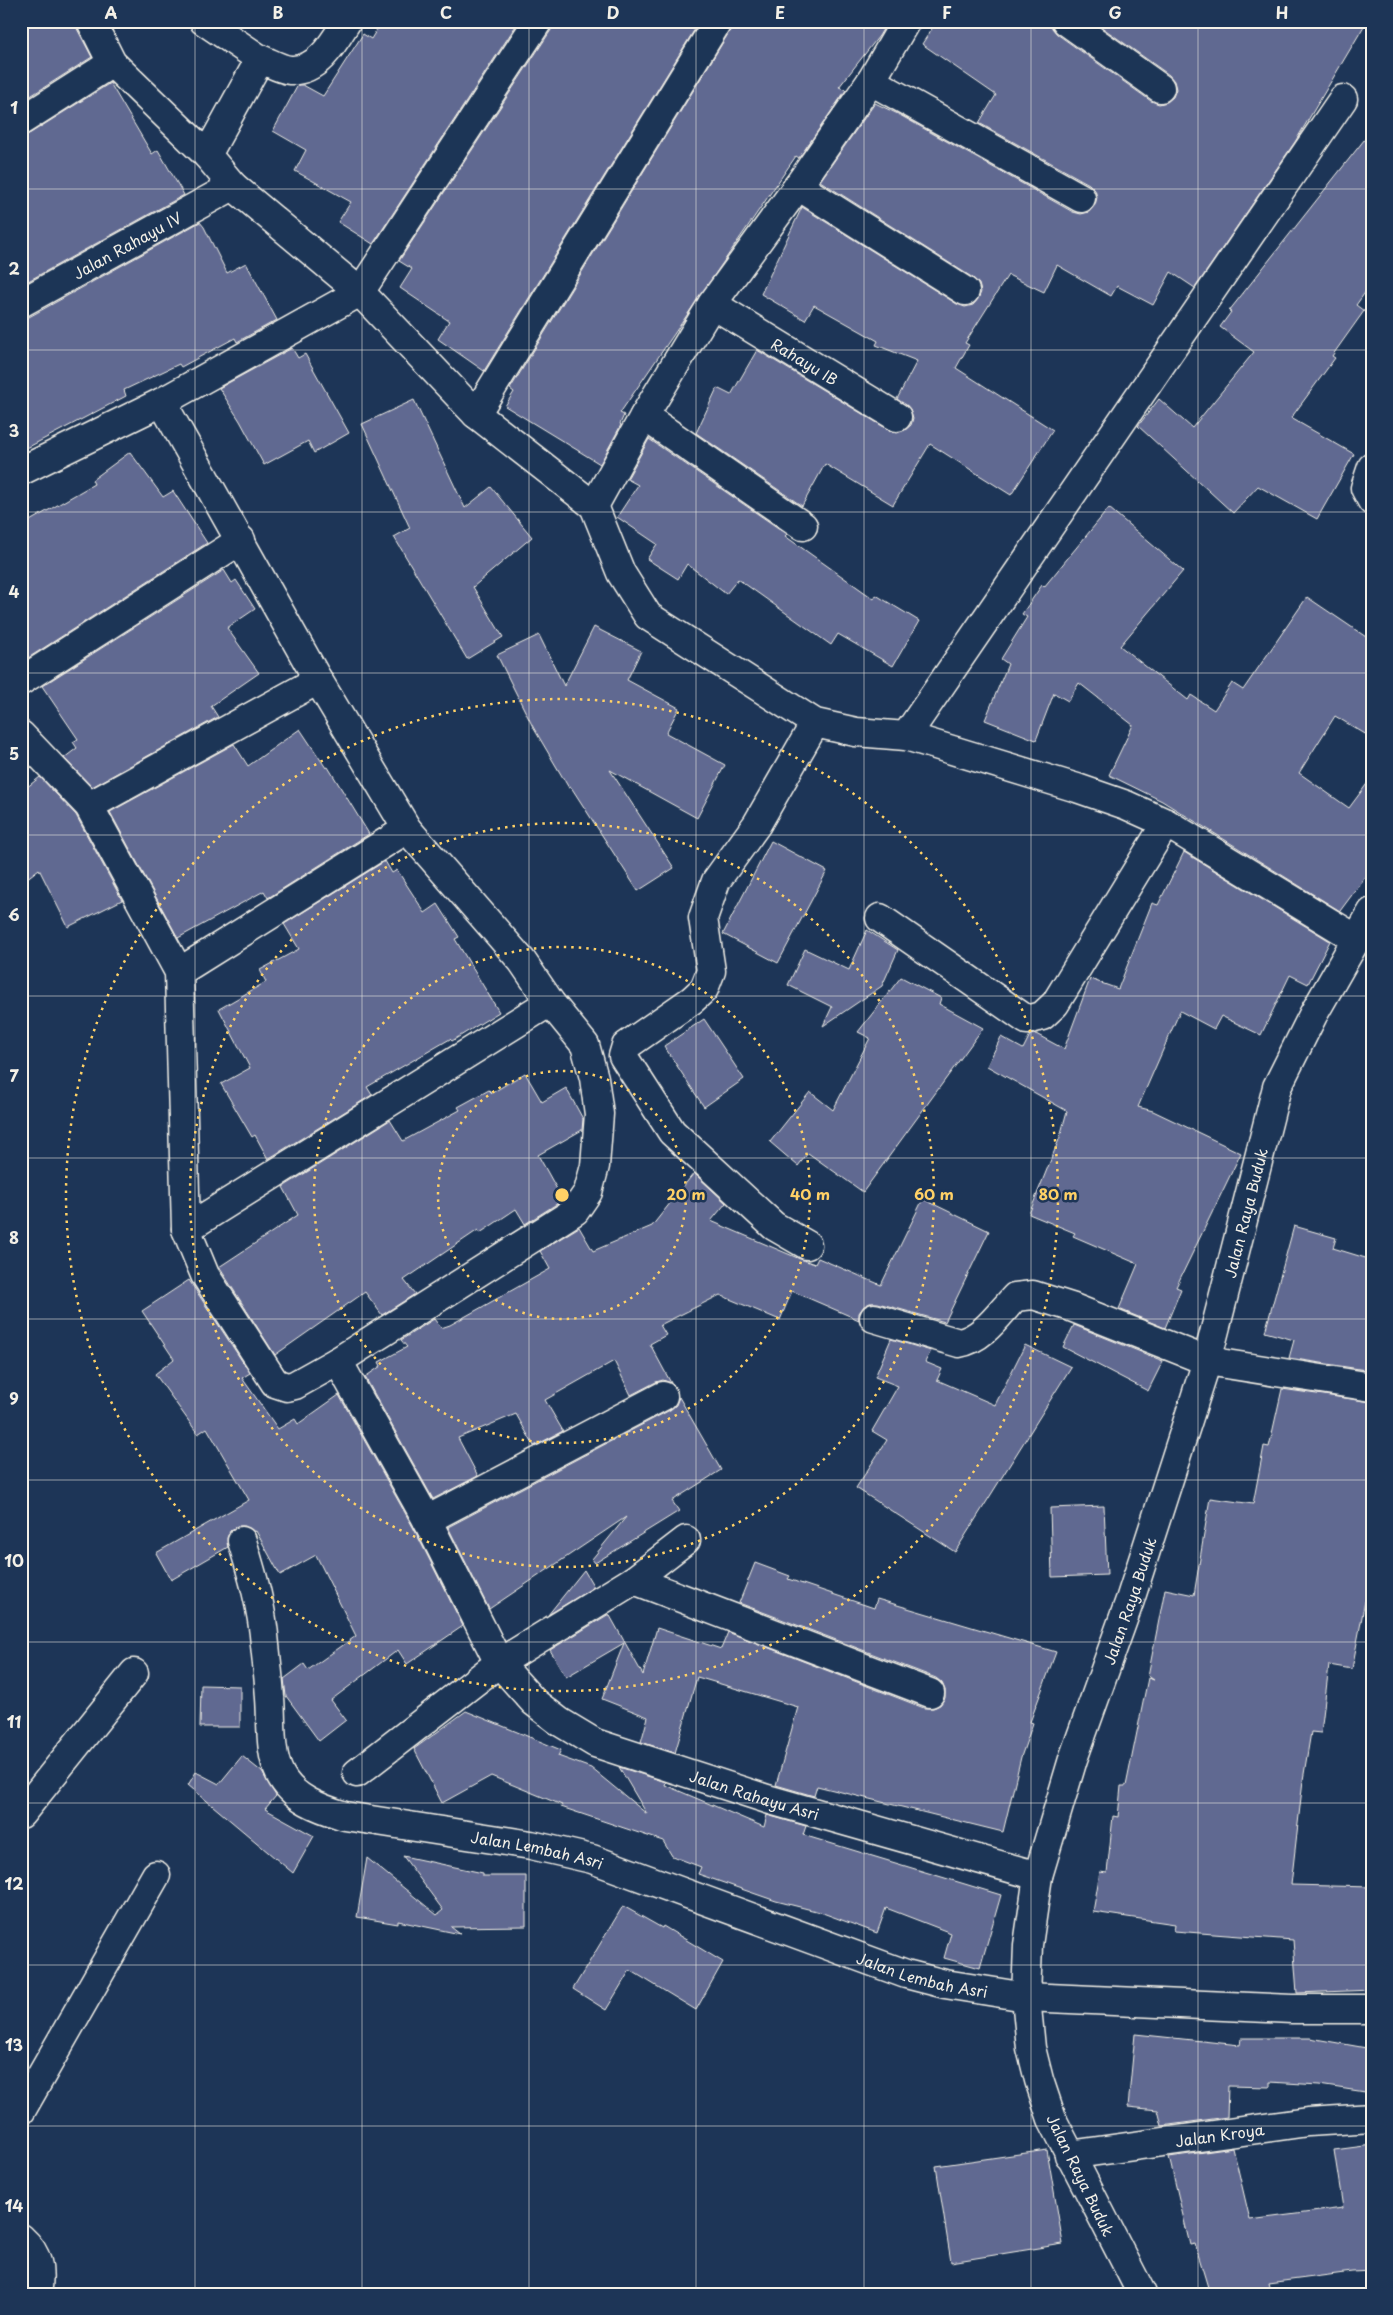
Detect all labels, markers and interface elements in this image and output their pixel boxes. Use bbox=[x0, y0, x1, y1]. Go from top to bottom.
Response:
text: A bbox=[105, 0, 118, 24]
text: B bbox=[273, 0, 284, 24]
text: C bbox=[440, 0, 452, 24]
text: D bbox=[607, 0, 619, 24]
text: E bbox=[775, 0, 785, 24]
text: F bbox=[942, 0, 952, 24]
text: G bbox=[1108, 0, 1122, 24]
text: H bbox=[1276, 0, 1288, 24]
text: 1 bbox=[10, 95, 18, 119]
street label: Jalan Rahayu IV bbox=[68, 205, 186, 284]
text: 2 bbox=[8, 256, 20, 280]
street label: Rahayu IB bbox=[767, 331, 843, 390]
text: 3 bbox=[9, 418, 19, 442]
text: 4 bbox=[9, 579, 20, 603]
text: 5 bbox=[9, 741, 19, 765]
text: 6 bbox=[8, 902, 20, 926]
text: 7 bbox=[9, 1063, 19, 1087]
street label: Jalan Raya Buduk bbox=[1217, 1145, 1272, 1280]
text: 20 m bbox=[667, 1182, 705, 1205]
text: 40 m bbox=[790, 1182, 830, 1205]
text: 60 m bbox=[914, 1182, 954, 1205]
text: 80 m bbox=[1038, 1182, 1078, 1205]
centre of rings bbox=[553, 1186, 571, 1204]
text: 8 bbox=[9, 1225, 19, 1249]
text: 9 bbox=[9, 1386, 19, 1410]
street label: Jalan Raya Buduk bbox=[1096, 1534, 1161, 1667]
text: 10 bbox=[4, 1548, 24, 1572]
text: 11 bbox=[7, 1709, 21, 1733]
street label: Jalan Rahayu Asri bbox=[687, 1763, 822, 1825]
street label: Jalan Lembah Asri bbox=[469, 1824, 607, 1874]
text: 12 bbox=[5, 1871, 23, 1895]
street label: Jalan Lembah Asri bbox=[854, 1945, 989, 2002]
text: 13 bbox=[5, 2032, 23, 2056]
street label: Jalan Raya Buduk bbox=[1041, 2110, 1121, 2240]
street label: Jalan Kroya bbox=[1174, 2117, 1266, 2152]
text: 14 bbox=[5, 2193, 23, 2217]

